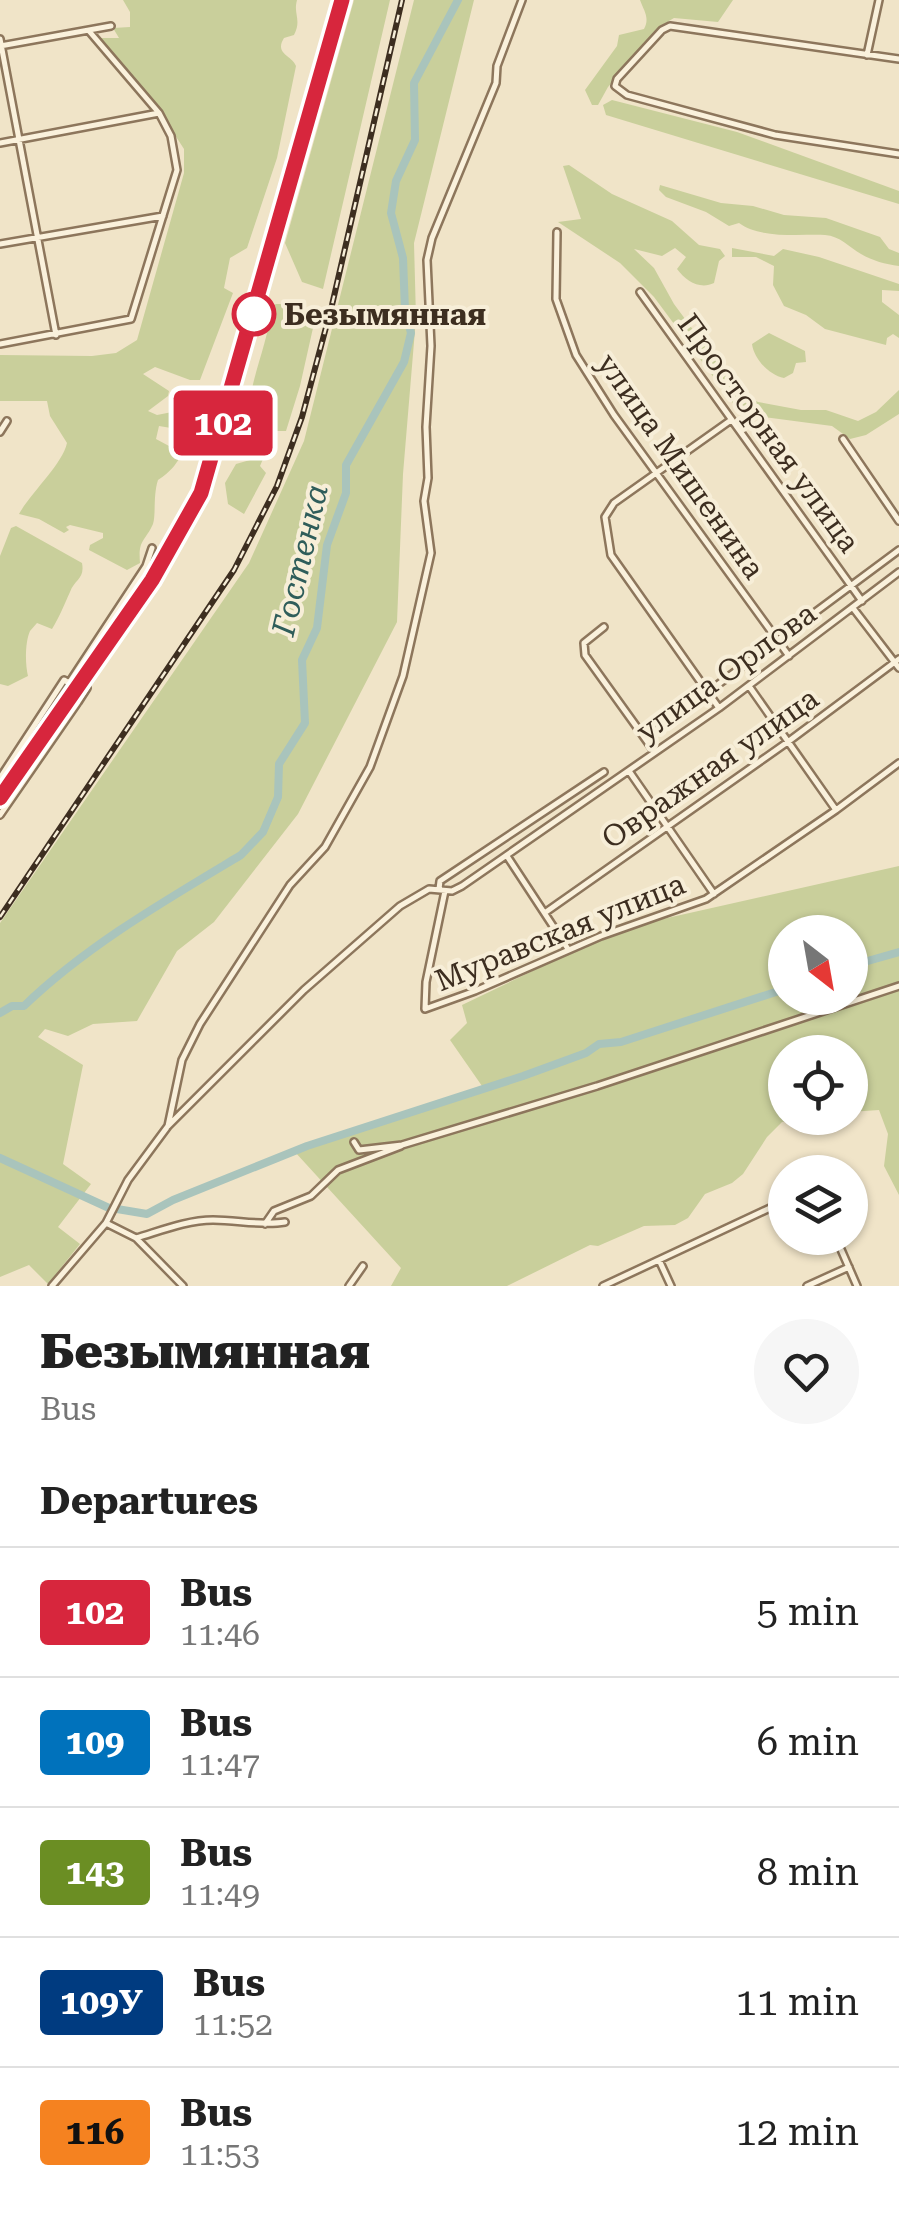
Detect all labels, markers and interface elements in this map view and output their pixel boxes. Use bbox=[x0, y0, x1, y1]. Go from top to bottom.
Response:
marker: Безымянная bbox=[233, 293, 275, 335]
place label: Безымянная bbox=[284, 297, 486, 332]
street label: Просторная улица bbox=[671, 307, 867, 559]
street label: улица Мишенина bbox=[590, 347, 772, 585]
line badge: 102 bbox=[166, 390, 280, 456]
text: 102 bbox=[194, 403, 252, 444]
water label: Гостенка bbox=[264, 480, 336, 641]
street label: улица Орлова bbox=[630, 595, 822, 749]
street label: Овражная улица bbox=[595, 680, 825, 856]
street label: Муравская улица bbox=[430, 866, 690, 998]
north arrow bbox=[768, 915, 868, 1015]
map controls bbox=[768, 915, 868, 1255]
button: locate bbox=[768, 1035, 868, 1135]
button: layers bbox=[768, 1155, 868, 1255]
button: heart bbox=[754, 1319, 859, 1424]
text: Безымянная bbox=[40, 1324, 370, 1380]
text: Bus bbox=[40, 1390, 96, 1428]
text: Departures bbox=[40, 1479, 258, 1523]
text: Bus bbox=[180, 1571, 252, 1615]
text: 5 min bbox=[757, 1590, 859, 1634]
text: 102 bbox=[66, 1592, 124, 1633]
text: 11:46 bbox=[180, 1615, 260, 1653]
text: Bus bbox=[180, 1701, 252, 1745]
text: 6 min bbox=[757, 1720, 859, 1764]
text: 109 bbox=[66, 1722, 124, 1763]
text: 11:47 bbox=[180, 1745, 260, 1783]
text: Bus bbox=[180, 1831, 252, 1875]
text: 8 min bbox=[757, 1850, 859, 1894]
text: 143 bbox=[66, 1852, 124, 1893]
text: 11:49 bbox=[180, 1875, 260, 1913]
text: Bus bbox=[193, 1961, 265, 2005]
text: 11 min bbox=[736, 1980, 859, 2024]
text: 109У bbox=[60, 1982, 143, 2023]
text: 11:52 bbox=[193, 2005, 273, 2043]
text: Bus bbox=[180, 2091, 252, 2135]
text: 12 min bbox=[736, 2110, 859, 2154]
text: 116 bbox=[66, 2112, 124, 2153]
text: 11:53 bbox=[180, 2135, 260, 2173]

